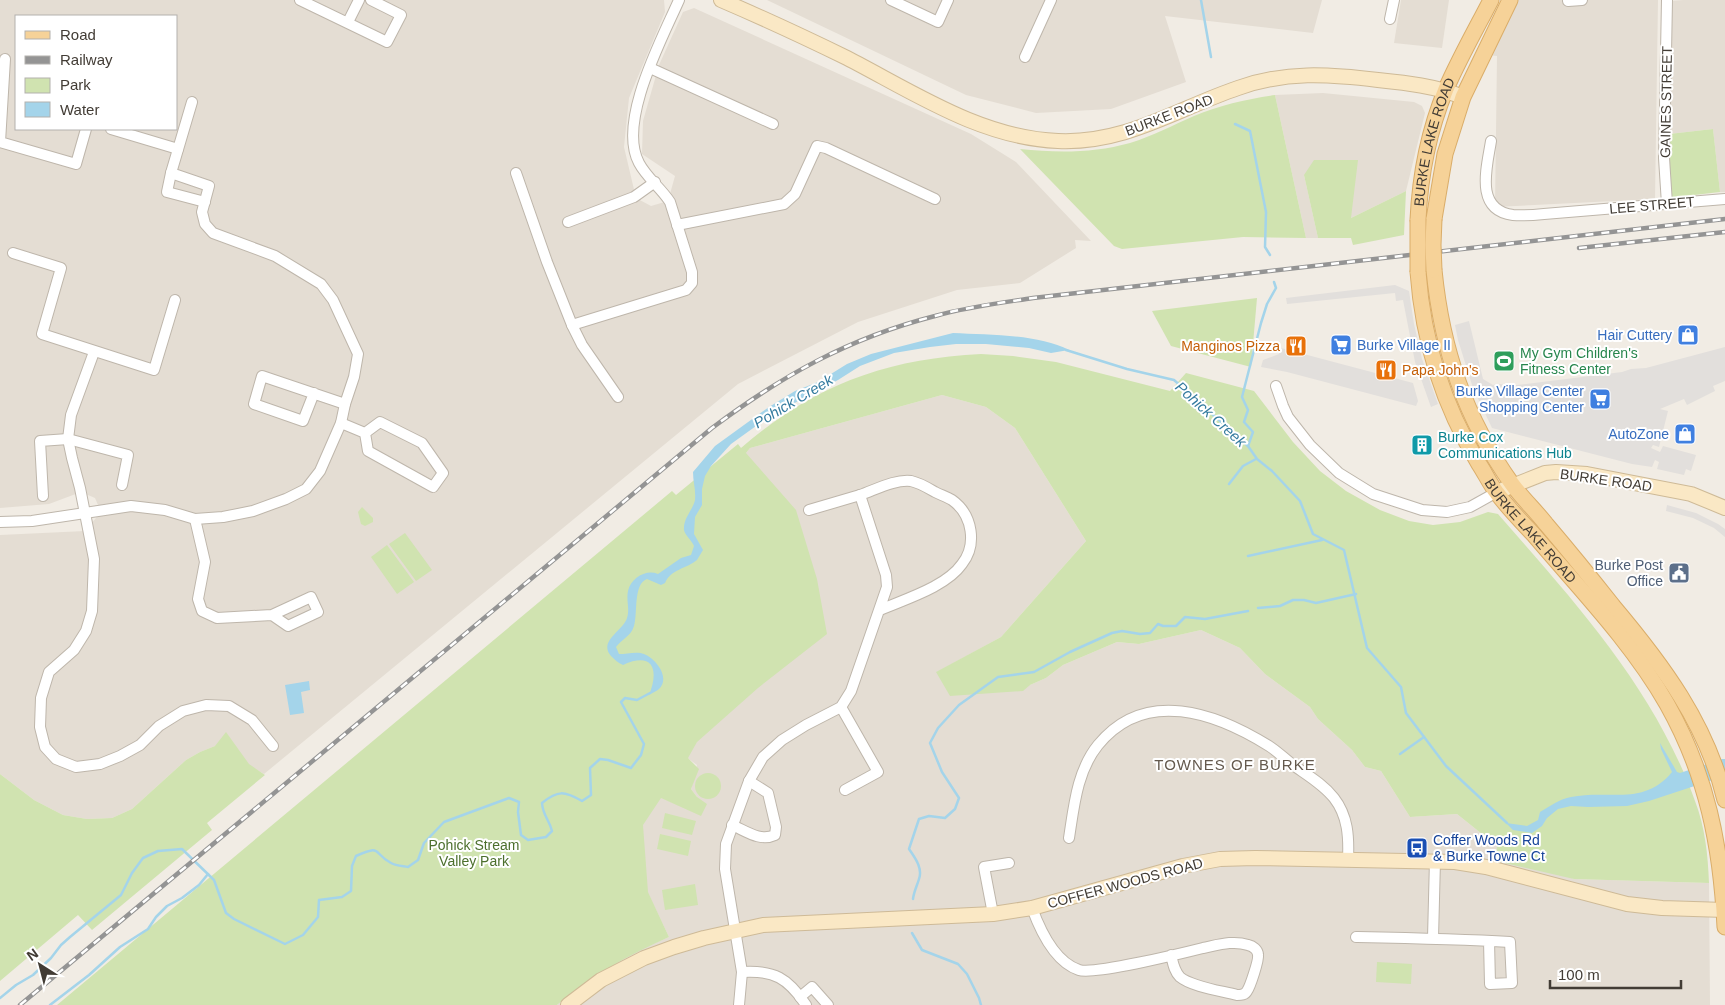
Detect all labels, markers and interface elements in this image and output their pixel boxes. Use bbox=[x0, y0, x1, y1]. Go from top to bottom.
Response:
legend bbox=[15, 15, 178, 130]
text: Road bbox=[60, 26, 96, 43]
street label: GAINES STREET bbox=[1657, 45, 1675, 158]
text: Railway bbox=[60, 51, 113, 68]
street label: BURKE LAKE ROAD bbox=[1411, 75, 1458, 207]
text: Park bbox=[60, 76, 91, 93]
street label: BURKE ROAD bbox=[1123, 91, 1215, 139]
text: Water bbox=[60, 101, 99, 118]
street label: LEE STREET bbox=[1609, 193, 1696, 217]
shop icon: Hair Cuttery bbox=[1676, 323, 1700, 347]
place label: Hair Cuttery bbox=[1597, 327, 1672, 343]
supermarket icon: Burke Village II bbox=[1329, 333, 1353, 357]
restaurant icon: Manginos Pizza bbox=[1284, 334, 1308, 358]
place label: Burke Village II bbox=[1357, 337, 1451, 353]
place label: Manginos Pizza bbox=[1181, 338, 1280, 354]
place label: My Gym Children's Fitness Center bbox=[1520, 345, 1638, 377]
sports icon: My Gym Children's Fitness Center bbox=[1492, 349, 1516, 373]
restaurant icon: Papa John's bbox=[1374, 358, 1398, 382]
place label: Papa John's bbox=[1402, 362, 1479, 378]
water label: Pohick Creek bbox=[750, 370, 837, 431]
water label: Pohick Creek bbox=[1172, 378, 1251, 451]
place label: Burke Village Center Shopping Center bbox=[1456, 383, 1584, 415]
supermarket icon: Burke Village Center Shopping Center bbox=[1588, 387, 1612, 411]
shop icon: AutoZone bbox=[1673, 422, 1697, 446]
place label: AutoZone bbox=[1608, 426, 1669, 442]
place label: Burke Cox Communications Hub bbox=[1438, 429, 1572, 461]
building icon: Burke Cox Communications Hub bbox=[1410, 433, 1434, 457]
street label: BURKE ROAD bbox=[1559, 466, 1653, 494]
street label: BURKE LAKE ROAD bbox=[1482, 476, 1580, 586]
place label: Burke Post Office bbox=[1595, 557, 1663, 589]
public building icon: Burke Post Office bbox=[1667, 561, 1691, 585]
district label: TOWNES OF BURKE bbox=[1154, 756, 1316, 773]
place label: Coffer Woods Rd & Burke Towne Ct bbox=[1433, 832, 1545, 864]
bus stop icon: Coffer Woods Rd & Burke Towne Ct bbox=[1405, 836, 1429, 860]
park label: Pohick Stream Valley Park bbox=[428, 837, 520, 869]
street label: COFFER WOODS ROAD bbox=[1046, 855, 1204, 911]
north arrow bbox=[15, 940, 65, 990]
text: N bbox=[24, 945, 41, 964]
scale bar bbox=[1550, 958, 1681, 990]
text: 100 m bbox=[1558, 966, 1600, 983]

